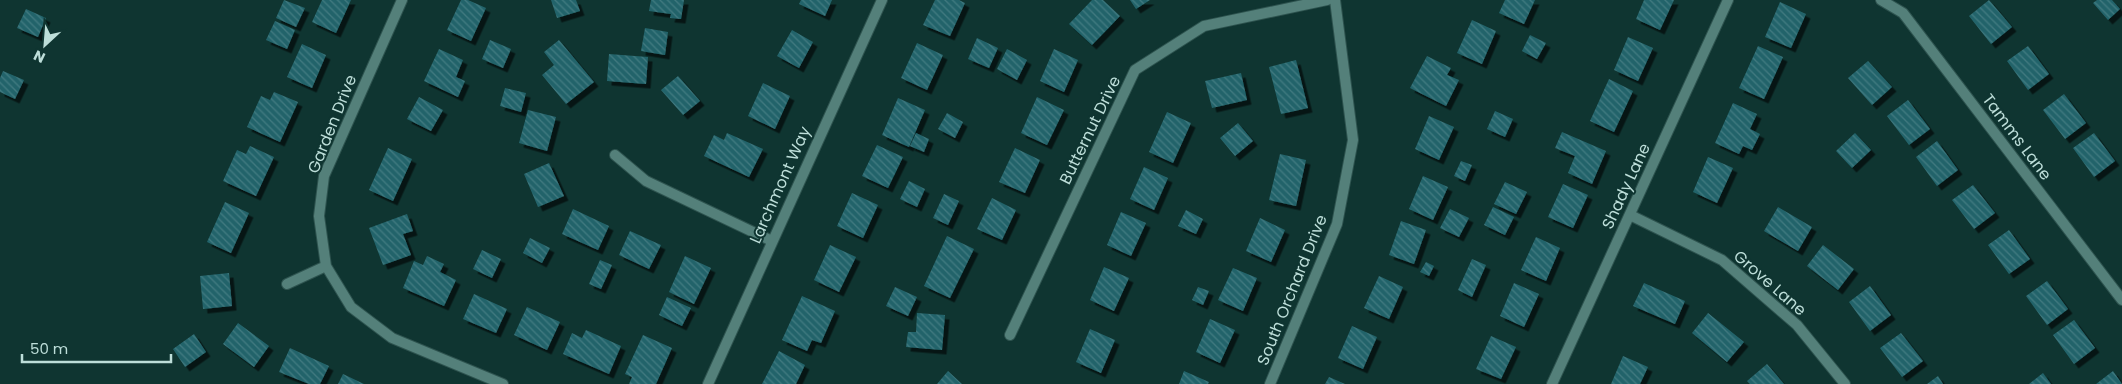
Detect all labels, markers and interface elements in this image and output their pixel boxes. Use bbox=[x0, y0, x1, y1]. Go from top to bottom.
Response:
north arrow bbox=[20, 20, 70, 70]
text: N bbox=[30, 45, 48, 68]
street label: Garden Drive bbox=[302, 71, 362, 177]
street label: Butternut Drive bbox=[1054, 72, 1126, 188]
street label: Tamms Lane bbox=[1977, 89, 2057, 185]
street label: Larchmont Way bbox=[744, 123, 816, 247]
street label: Shady Lane bbox=[1596, 139, 1656, 233]
street label: South Orchard Drive bbox=[1251, 211, 1333, 369]
street label: Grove Lane bbox=[1729, 245, 1811, 321]
scale bar bbox=[22, 332, 171, 364]
text: 50 m bbox=[30, 338, 68, 359]

